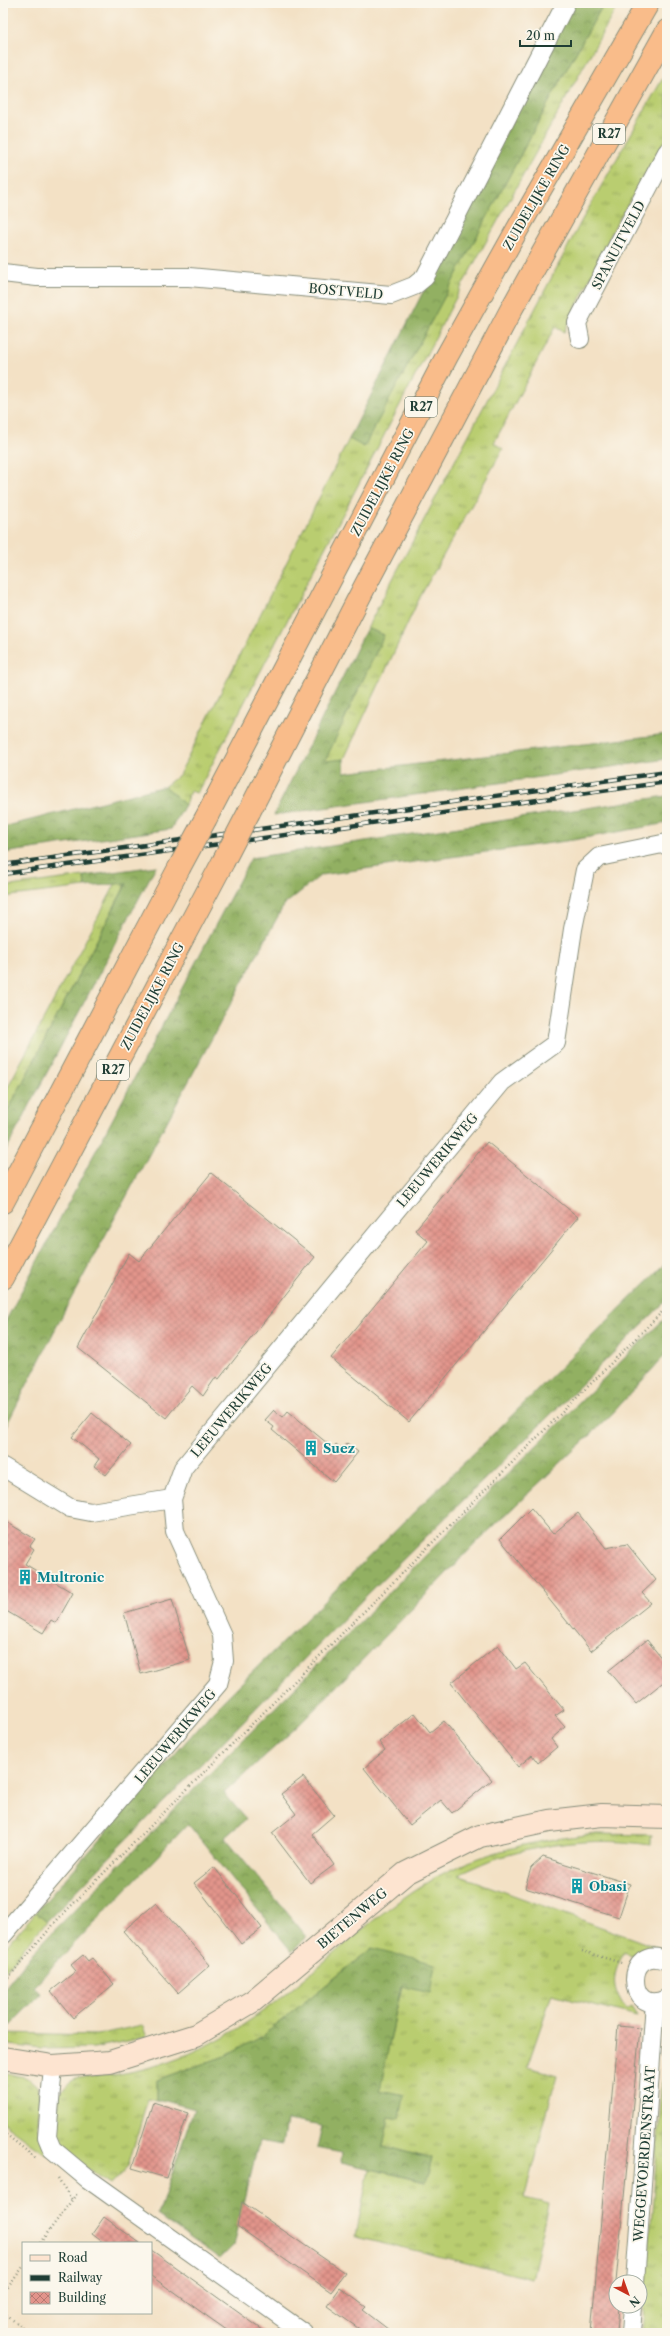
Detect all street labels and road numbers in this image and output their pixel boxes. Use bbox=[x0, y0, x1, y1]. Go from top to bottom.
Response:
road number: R27 bbox=[593, 124, 625, 144]
street label: ZUIDELIJKE RING bbox=[499, 141, 573, 253]
street label: SPANUITVELD bbox=[588, 198, 648, 292]
street label: BOSTVELD bbox=[308, 280, 384, 302]
road number: R27 bbox=[405, 397, 437, 417]
street label: ZUIDELIJKE RING bbox=[347, 425, 417, 538]
street label: ZUIDELIJKE RING bbox=[117, 939, 187, 1052]
road number: R27 bbox=[97, 1060, 129, 1080]
street label: LEEUWERIKWEG bbox=[393, 1109, 481, 1210]
street label: LEEUWERIKWEG bbox=[187, 1359, 275, 1460]
street label: LEEUWERIKWEG bbox=[131, 1685, 219, 1786]
street label: BIETENWEG bbox=[314, 1884, 390, 1952]
street label: WEGGEVOERDENSTRAAT bbox=[630, 2065, 658, 2244]

